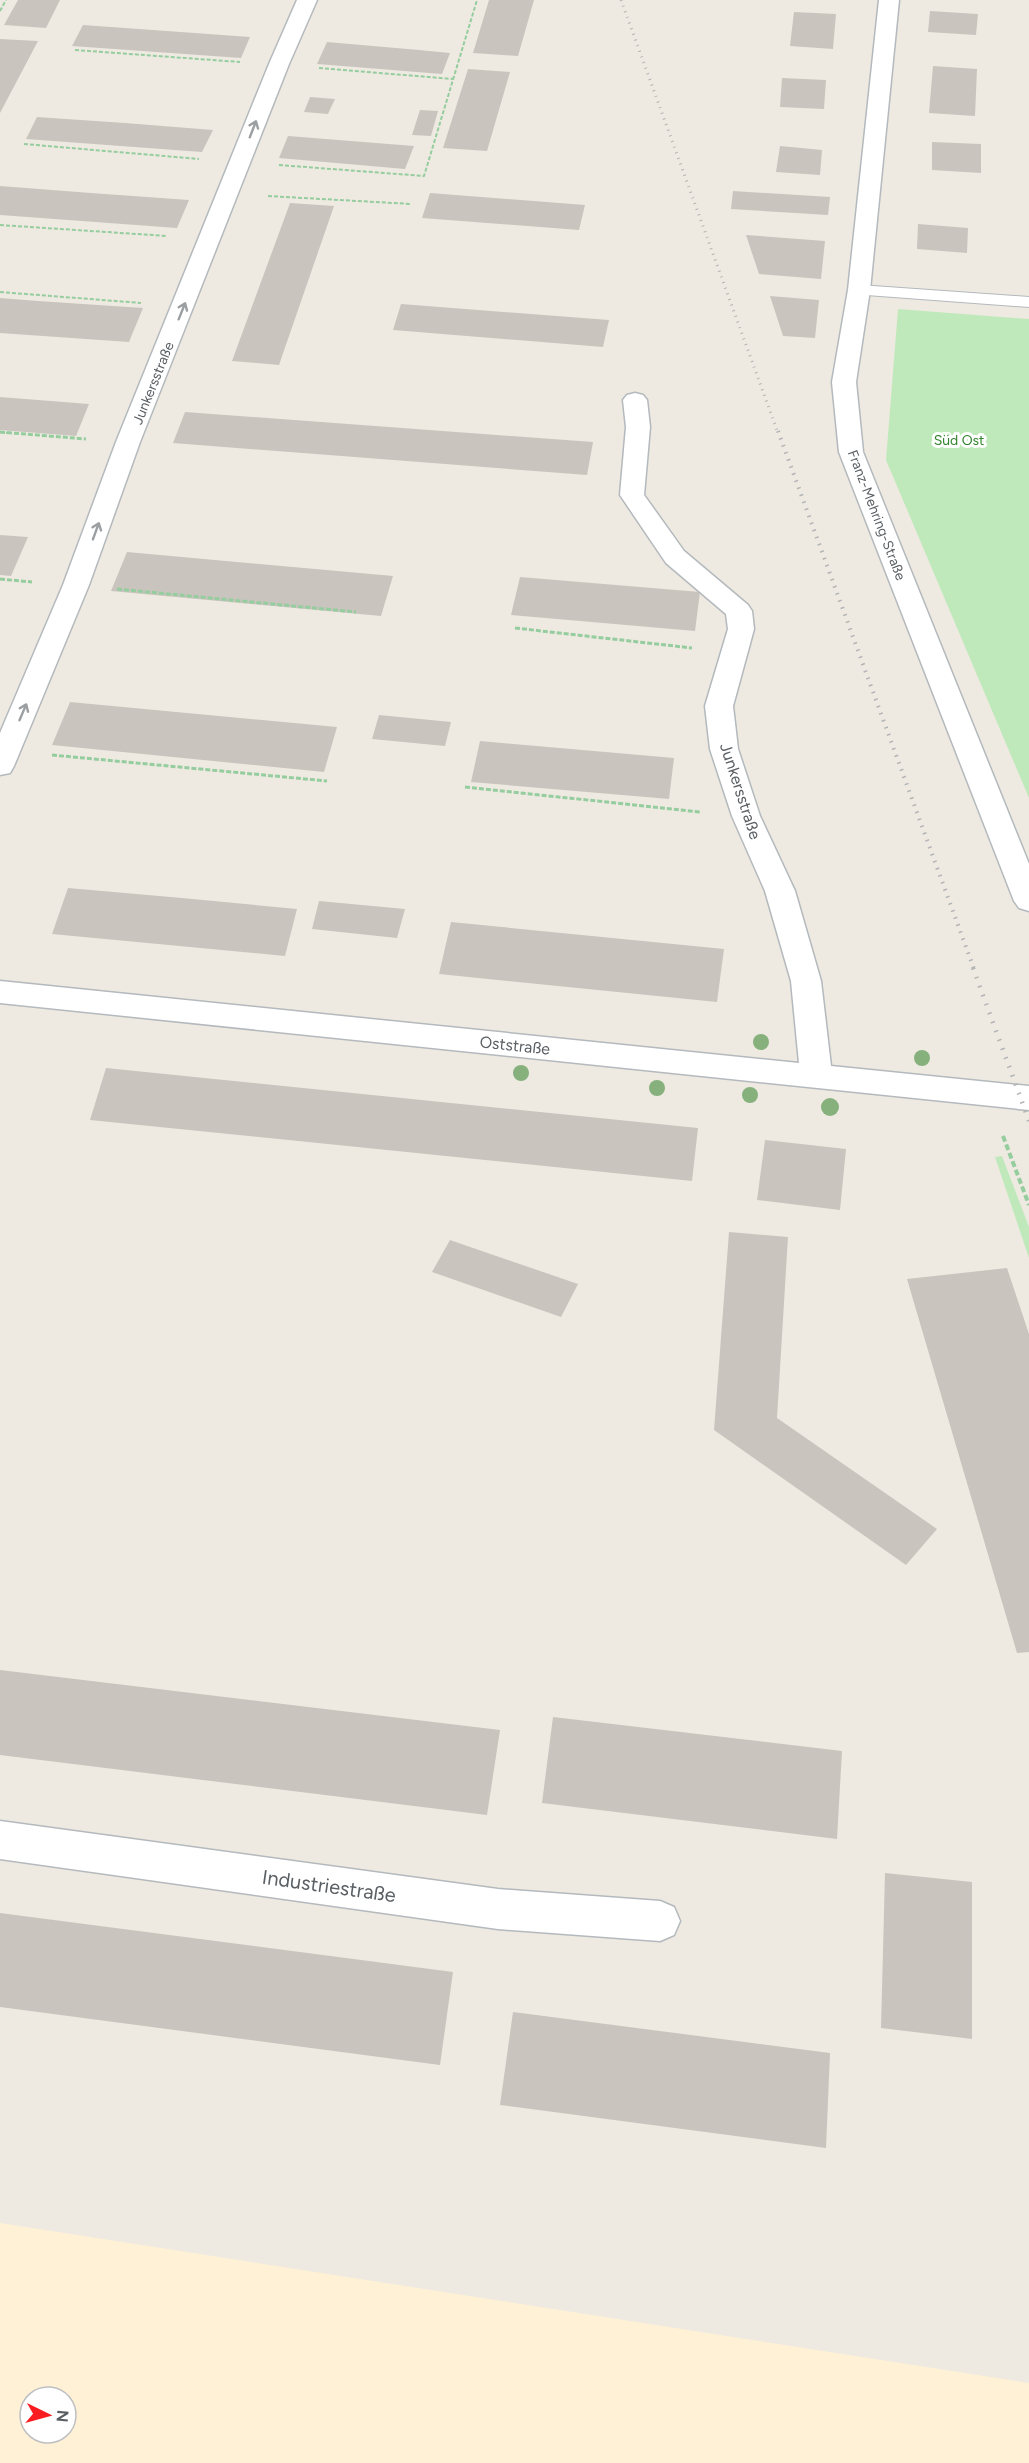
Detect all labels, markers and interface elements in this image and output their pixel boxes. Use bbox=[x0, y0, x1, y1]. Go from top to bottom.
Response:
one-way arrow bbox=[248, 120, 259, 139]
one-way arrow bbox=[177, 302, 188, 320]
street label: Junkersstraße bbox=[129, 339, 178, 427]
park label: Süd Ost bbox=[934, 432, 984, 449]
street label: Franz-Mehring-Straße bbox=[844, 448, 909, 583]
one-way arrow bbox=[91, 522, 102, 541]
one-way arrow bbox=[18, 703, 29, 721]
street label: Junkersstraße bbox=[716, 741, 765, 842]
street label: Oststraße bbox=[479, 1032, 551, 1059]
street label: Industriestraße bbox=[261, 1865, 397, 1907]
north arrow bbox=[18, 2385, 78, 2445]
text: N bbox=[52, 2409, 72, 2423]

